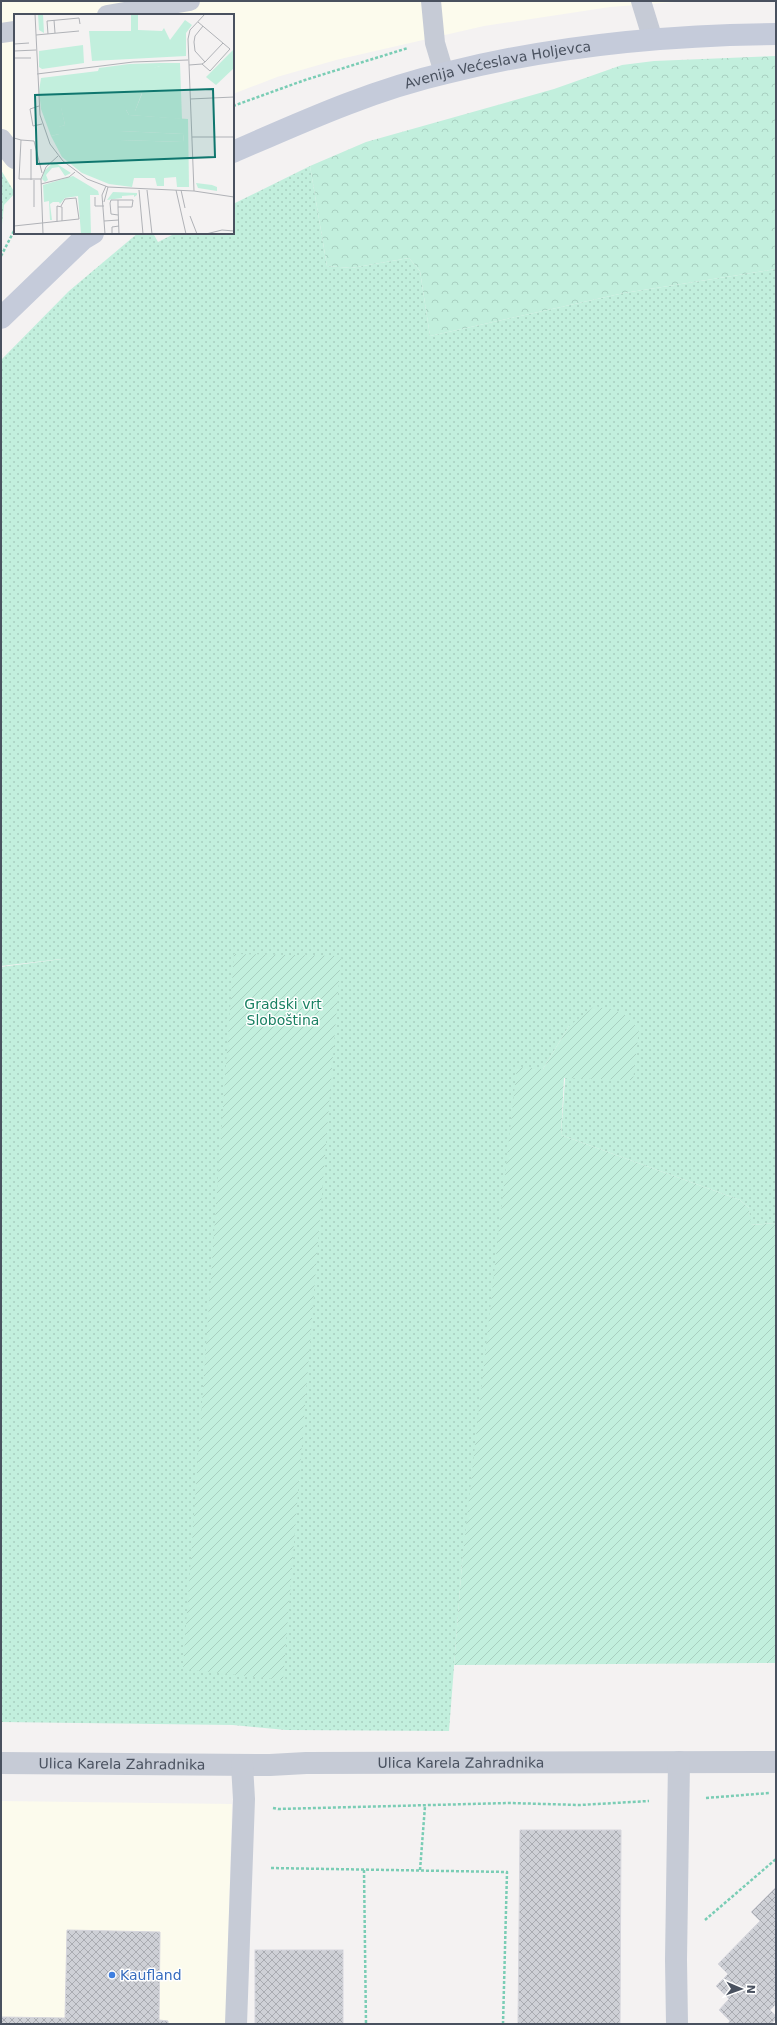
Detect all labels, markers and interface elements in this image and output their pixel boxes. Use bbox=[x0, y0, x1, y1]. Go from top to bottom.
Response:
inset map bbox=[14, 14, 234, 234]
street label: Avenija Većeslava Holjevca bbox=[403, 38, 592, 92]
park label: Gradski vrt Sloboština bbox=[244, 996, 322, 1028]
street label: Ulica Karela Zahradnika bbox=[377, 1754, 544, 1771]
street label: Ulica Karela Zahradnika bbox=[39, 1755, 205, 1773]
place label: Kaufland bbox=[120, 1967, 182, 1983]
north arrow bbox=[721, 1969, 761, 2009]
marker: Kaufland bbox=[107, 1970, 117, 1980]
text: N bbox=[744, 1984, 757, 1994]

